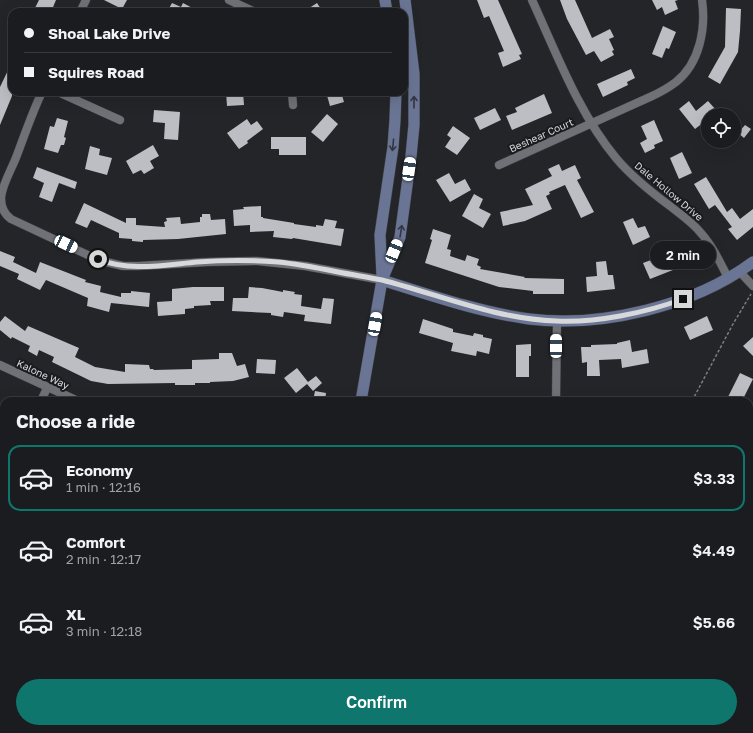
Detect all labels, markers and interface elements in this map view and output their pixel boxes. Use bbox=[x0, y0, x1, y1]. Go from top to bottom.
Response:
text: Shoal Lake Drive bbox=[48, 24, 170, 42]
text: Squires Road bbox=[48, 63, 144, 81]
one-way arrow bbox=[410, 96, 418, 109]
map controls bbox=[701, 108, 741, 148]
button: locate bbox=[701, 108, 741, 148]
street label: Beshear Court bbox=[507, 116, 575, 154]
one-way arrow bbox=[389, 138, 397, 151]
car bbox=[401, 156, 417, 182]
street label: Dale Hollow Drive bbox=[632, 159, 706, 223]
one-way arrow bbox=[397, 225, 405, 238]
car bbox=[53, 233, 79, 255]
car bbox=[384, 238, 404, 264]
callout: 2 min bbox=[650, 241, 716, 269]
text: 2 min bbox=[666, 247, 700, 263]
route start bbox=[89, 250, 107, 268]
route end bbox=[674, 290, 692, 308]
car bbox=[367, 311, 383, 337]
car bbox=[550, 334, 562, 358]
street label: Kalone Way bbox=[15, 357, 71, 391]
text: Choose a ride bbox=[16, 410, 135, 432]
icon: car bbox=[18, 460, 54, 496]
text: Economy bbox=[66, 461, 133, 479]
text: $3.33 bbox=[693, 469, 735, 487]
text: 1 min · 12:16 bbox=[66, 479, 141, 495]
icon: car bbox=[18, 532, 54, 568]
text: Comfort bbox=[66, 533, 125, 551]
text: $4.49 bbox=[692, 541, 735, 559]
text: 2 min · 12:17 bbox=[66, 551, 141, 567]
icon: car bbox=[18, 604, 54, 640]
text: XL bbox=[66, 605, 85, 623]
text: $5.66 bbox=[693, 613, 735, 631]
text: 3 min · 12:18 bbox=[66, 623, 142, 639]
button: Confirm bbox=[16, 679, 737, 725]

